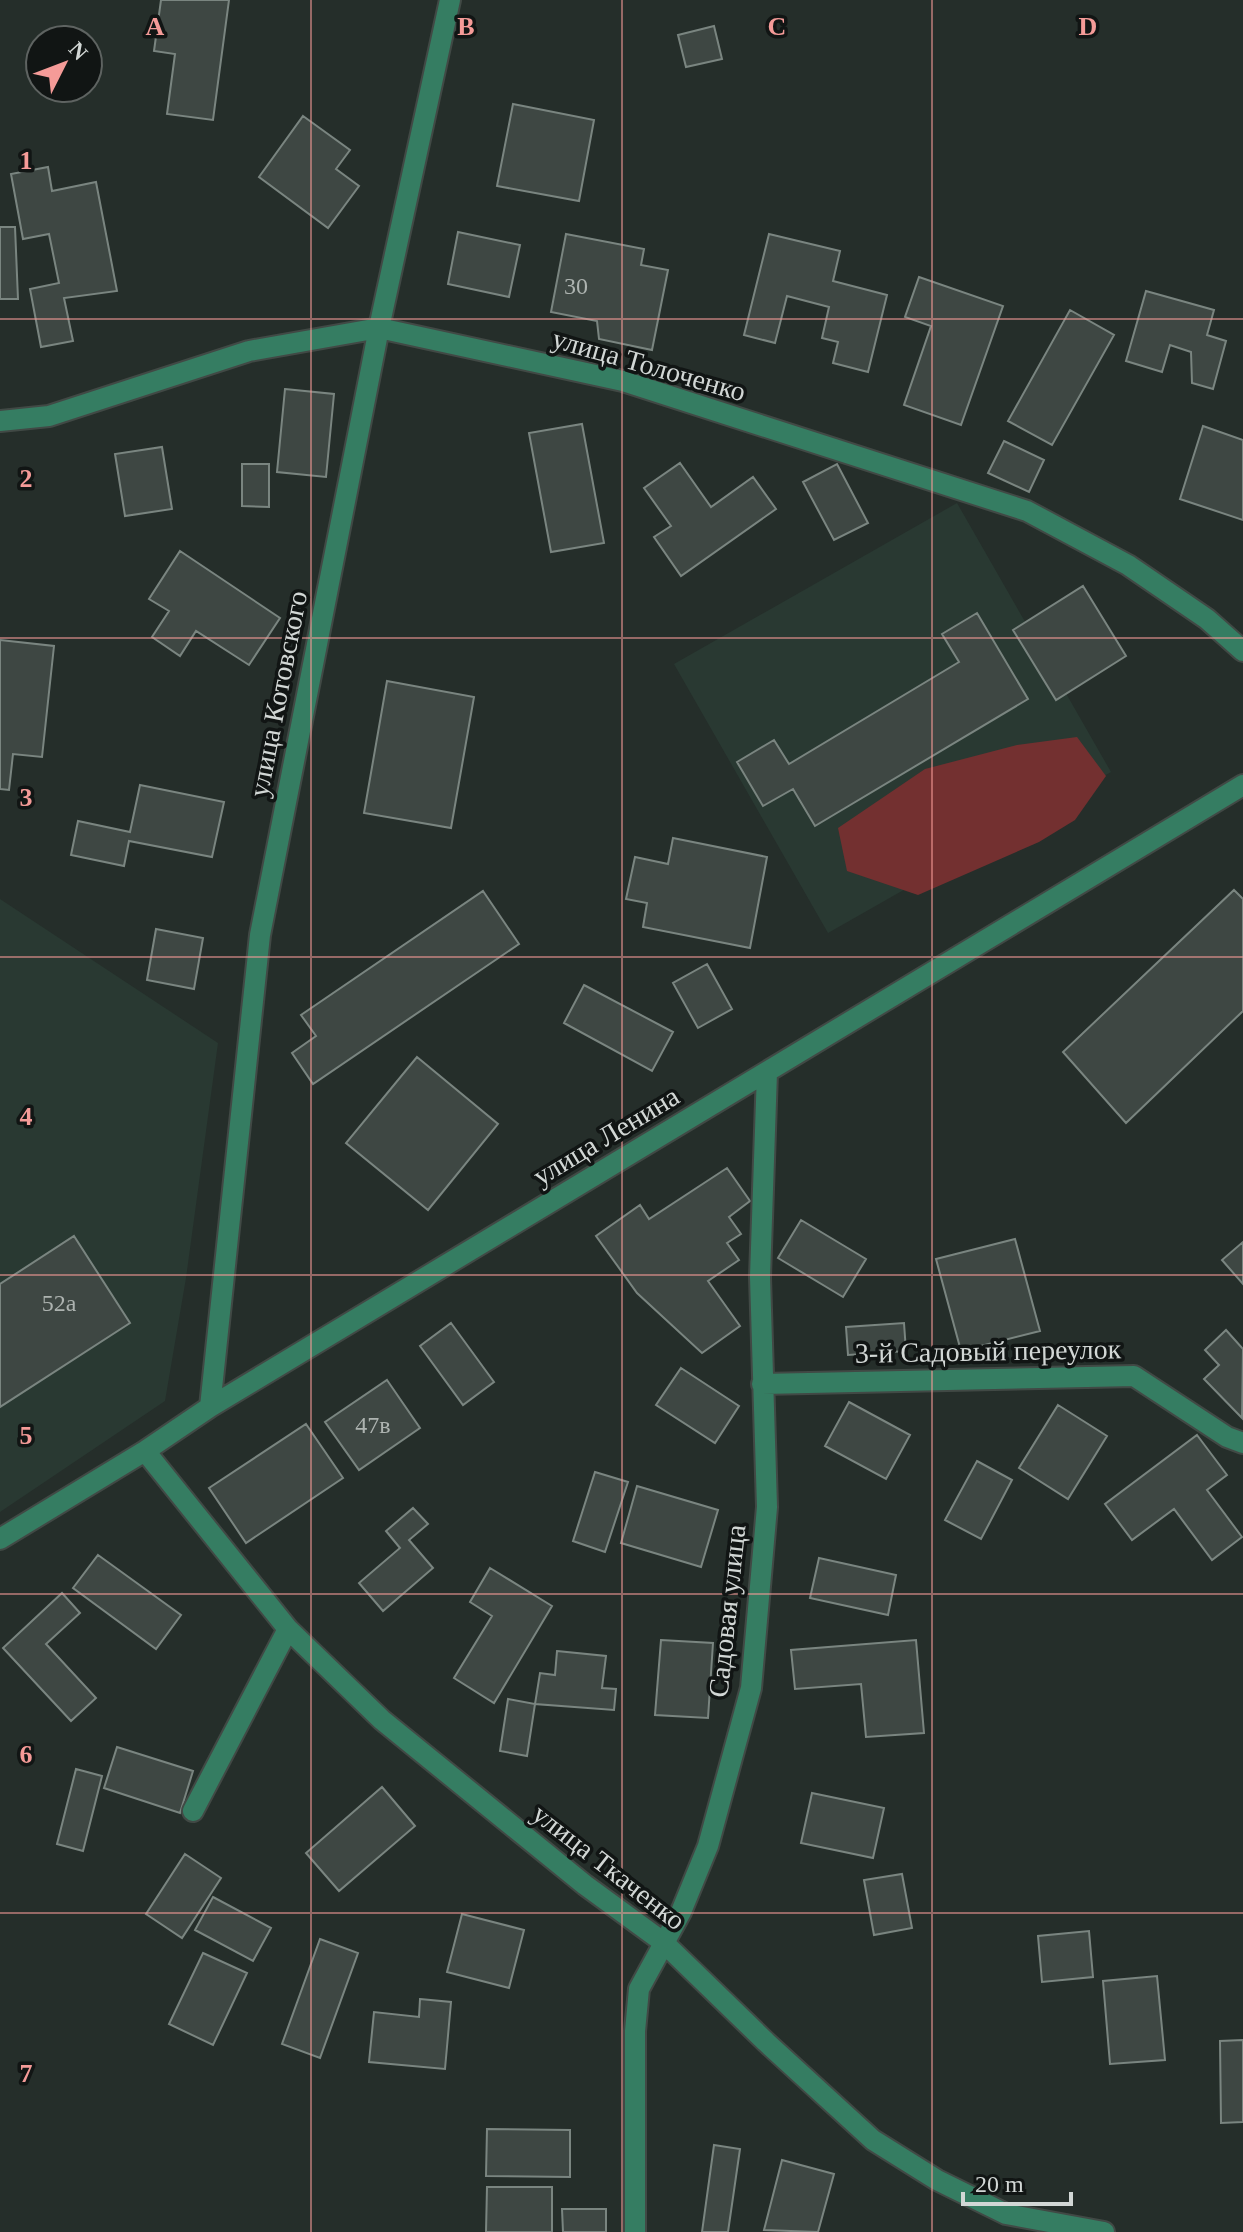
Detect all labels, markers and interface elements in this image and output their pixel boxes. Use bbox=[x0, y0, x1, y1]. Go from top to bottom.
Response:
text: A bbox=[146, 12, 165, 41]
text: B bbox=[457, 12, 475, 41]
text: C bbox=[768, 12, 786, 41]
text: D bbox=[1079, 12, 1097, 41]
north arrow bbox=[24, 24, 104, 104]
text: N bbox=[64, 37, 93, 65]
text: 1 bbox=[20, 146, 33, 175]
house number: 30 bbox=[564, 273, 588, 299]
street label: улица Толоченко bbox=[549, 323, 749, 407]
text: 2 bbox=[20, 464, 33, 493]
street label: улица Котовского bbox=[243, 588, 313, 800]
text: 3 bbox=[20, 783, 33, 812]
street label: улица Ленина bbox=[527, 1080, 685, 1192]
text: 4 bbox=[20, 1102, 33, 1131]
house number: 52a bbox=[42, 1290, 77, 1316]
street label: 3-й Садовый переулок bbox=[855, 1333, 1122, 1369]
house number: 47в bbox=[355, 1412, 391, 1438]
text: 5 bbox=[20, 1421, 33, 1450]
street label: Садовая улица bbox=[703, 1522, 752, 1699]
text: 6 bbox=[20, 1740, 33, 1769]
street label: улица Ткаченко bbox=[527, 1798, 691, 1936]
text: 7 bbox=[20, 2059, 33, 2088]
scale bar bbox=[963, 2156, 1071, 2206]
text: 20 m bbox=[975, 2171, 1024, 2197]

